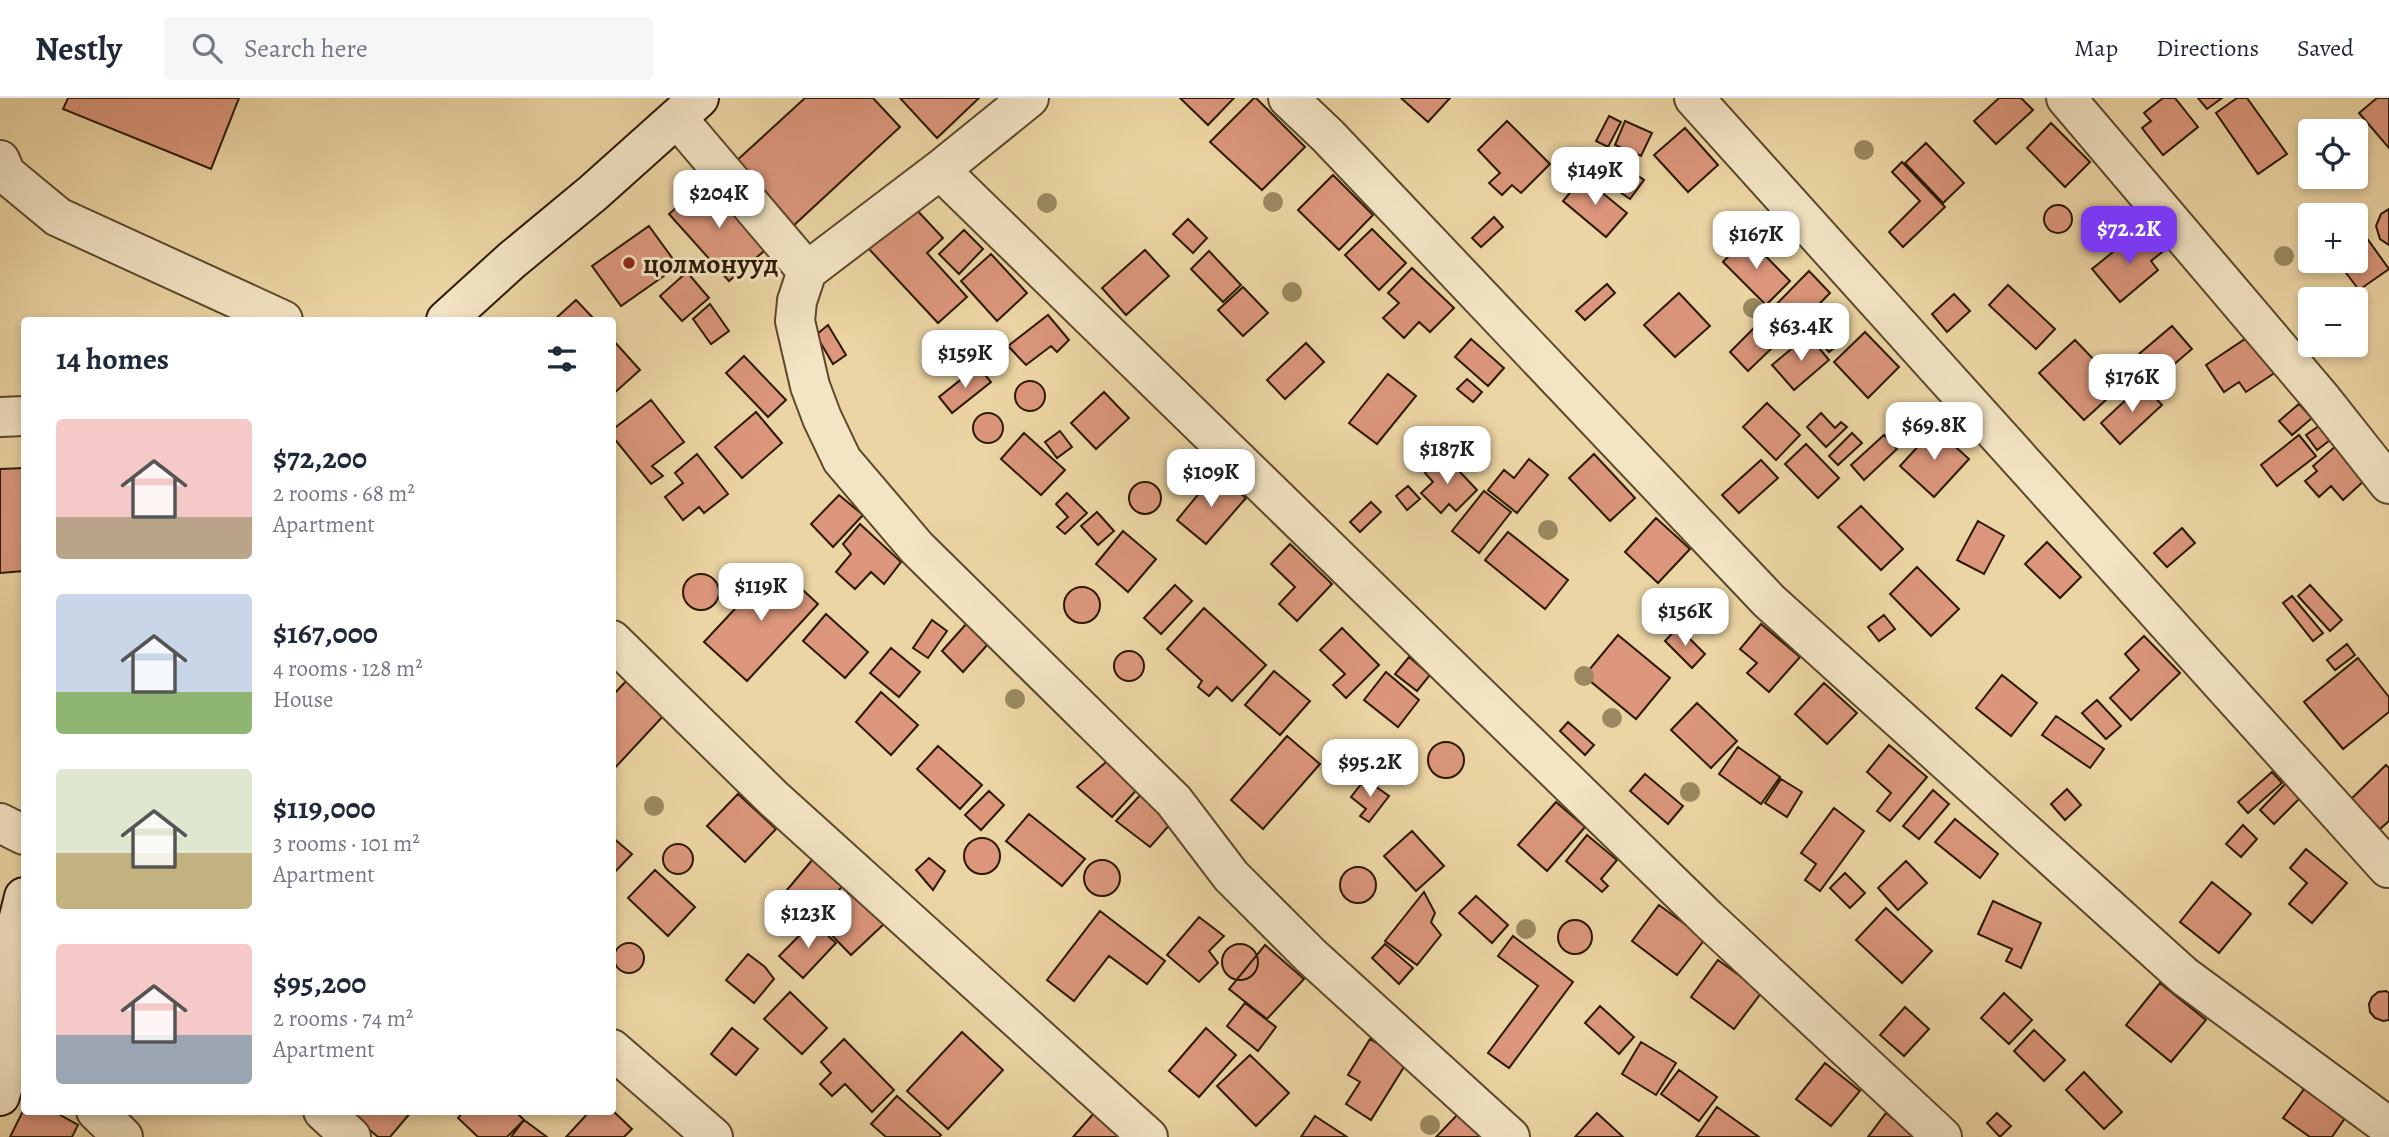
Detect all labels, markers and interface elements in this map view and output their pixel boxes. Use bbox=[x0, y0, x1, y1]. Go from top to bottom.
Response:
search box bbox=[164, 17, 654, 80]
text: Nestly bbox=[35, 26, 122, 71]
icon: search bbox=[188, 29, 226, 67]
text: Search here bbox=[244, 31, 368, 66]
text: Map bbox=[2074, 32, 2118, 64]
text: Directions bbox=[2156, 32, 2259, 64]
text: Saved bbox=[2297, 32, 2354, 64]
map controls bbox=[2298, 119, 2368, 357]
button: locate bbox=[2298, 119, 2368, 189]
pin: $149K bbox=[1546, 148, 1644, 207]
text: $149K bbox=[1567, 154, 1623, 185]
pin: $204K bbox=[670, 170, 768, 230]
text: $204K bbox=[689, 177, 749, 208]
button: + bbox=[2298, 203, 2368, 273]
pin: $72.2K bbox=[2072, 206, 2186, 266]
pin: $167K bbox=[1707, 212, 1805, 271]
text: $72.2K bbox=[2097, 213, 2161, 244]
text: $167K bbox=[1729, 218, 1783, 249]
place label: цолмонууд bbox=[643, 245, 778, 283]
marker: цолмонууд bbox=[621, 255, 637, 271]
button: − bbox=[2298, 287, 2368, 357]
pin: $63.4K bbox=[1744, 303, 1858, 363]
text: $63.4K bbox=[1769, 310, 1833, 341]
pin: $159K bbox=[916, 330, 1014, 390]
text: $159K bbox=[938, 337, 992, 368]
text: 14 homes bbox=[56, 339, 169, 379]
icon: filters bbox=[543, 340, 581, 378]
pin: $176K bbox=[2083, 354, 2181, 414]
text: $176K bbox=[2105, 361, 2159, 392]
pin: $69.8K bbox=[1877, 402, 1991, 462]
text: $69.8K bbox=[1902, 409, 1966, 440]
pin: $187K bbox=[1398, 426, 1496, 486]
text: $187K bbox=[1420, 433, 1474, 464]
text: $72,200 bbox=[273, 438, 367, 478]
icon: home bbox=[112, 447, 196, 531]
pin: $109K bbox=[1162, 450, 1260, 509]
text: $109K bbox=[1183, 456, 1239, 487]
text: 2 rooms · 68 m² bbox=[273, 478, 415, 509]
text: Apartment bbox=[273, 509, 375, 540]
pin: $119K bbox=[712, 564, 810, 623]
text: $119K bbox=[735, 570, 787, 601]
pin: $156K bbox=[1636, 588, 1734, 648]
text: $156K bbox=[1658, 595, 1712, 626]
text: $167,000 bbox=[273, 613, 378, 653]
icon: home bbox=[112, 622, 196, 706]
text: 4 rooms · 128 m² bbox=[273, 653, 423, 684]
text: House bbox=[273, 684, 333, 715]
pin: $95.2K bbox=[1313, 740, 1427, 799]
text: $95.2K bbox=[1338, 746, 1402, 777]
text: $119,000 bbox=[273, 788, 376, 828]
icon: home bbox=[112, 797, 196, 881]
text: 3 rooms · 101 m² bbox=[273, 828, 420, 859]
text: Apartment bbox=[273, 859, 375, 890]
pin: $123K bbox=[759, 890, 857, 950]
text: $123K bbox=[780, 897, 836, 928]
text: $95,200 bbox=[273, 963, 366, 1003]
icon: home bbox=[112, 972, 196, 1056]
text: 2 rooms · 74 m² bbox=[273, 1003, 413, 1034]
text: Apartment bbox=[273, 1034, 375, 1065]

